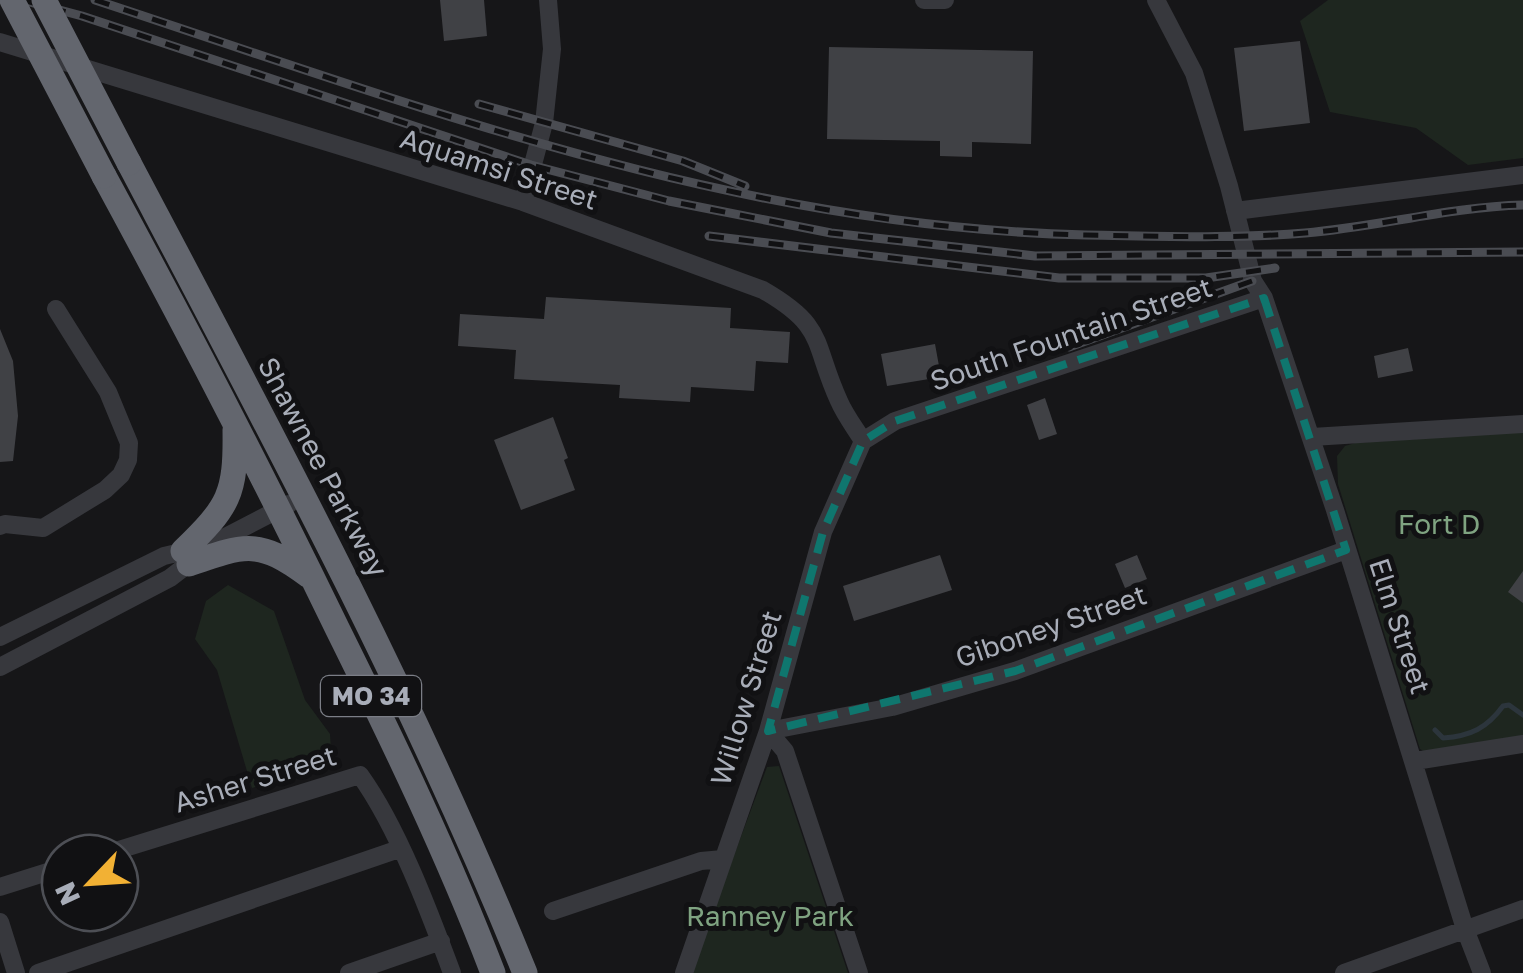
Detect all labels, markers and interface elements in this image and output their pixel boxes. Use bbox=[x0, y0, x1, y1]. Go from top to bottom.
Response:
street label: Aquamsi Street bbox=[396, 121, 602, 216]
street label: South Fountain Street bbox=[926, 270, 1216, 397]
street label: Shawnee Parkway bbox=[252, 351, 395, 583]
park label: Fort D bbox=[1398, 507, 1480, 540]
street label: Elm Street bbox=[1363, 554, 1438, 698]
street label: Giboney Street bbox=[951, 577, 1151, 674]
street label: Willow Street bbox=[703, 606, 788, 789]
road number: MO 34 bbox=[321, 676, 421, 716]
street label: Asher Street bbox=[170, 738, 340, 819]
north arrow bbox=[40, 833, 140, 933]
text: N bbox=[47, 877, 86, 910]
park label: Ranney Park bbox=[686, 899, 854, 932]

